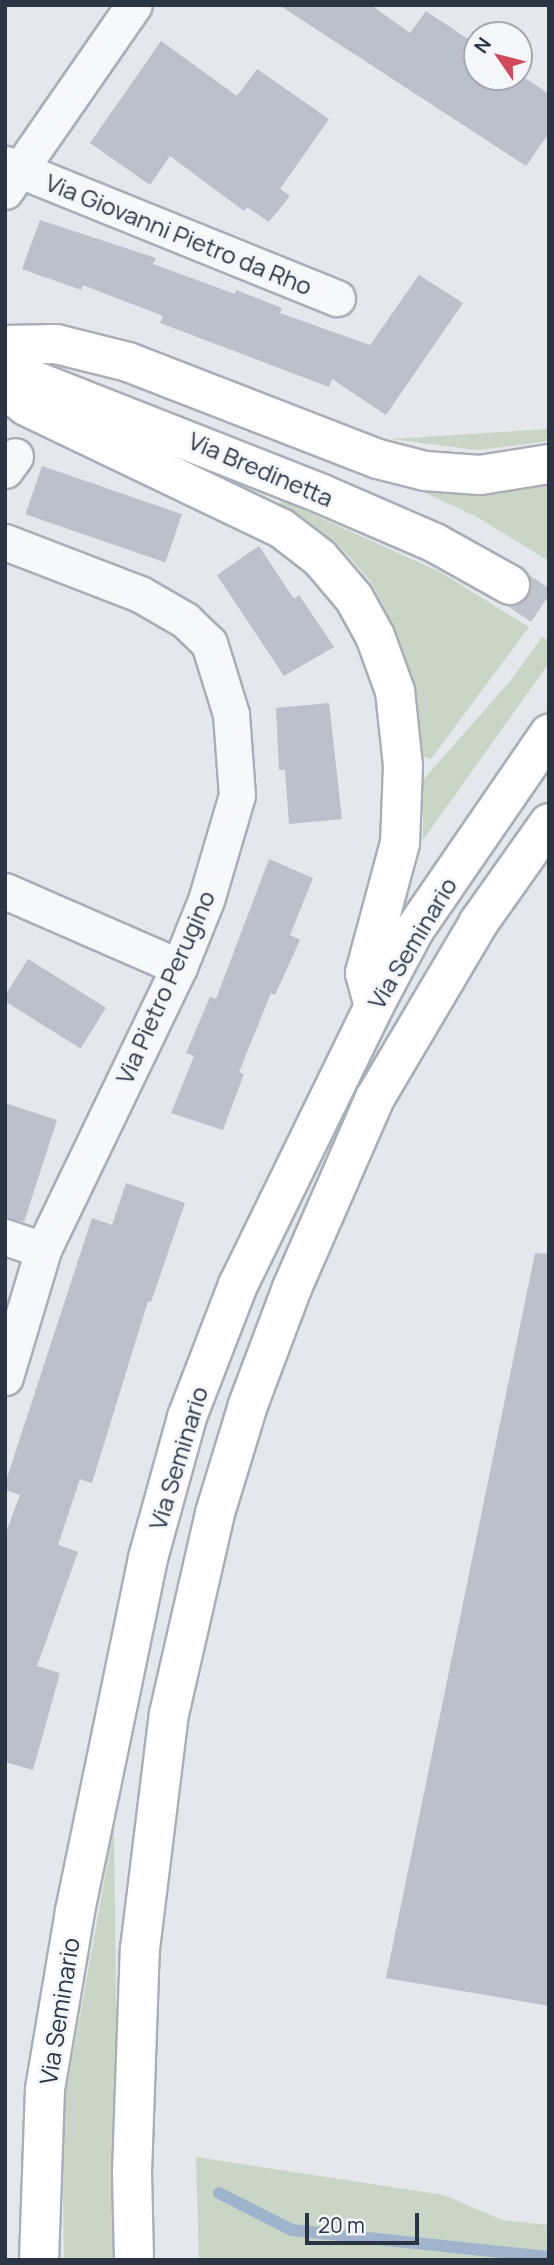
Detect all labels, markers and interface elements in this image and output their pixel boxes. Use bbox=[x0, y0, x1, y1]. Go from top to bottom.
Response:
north arrow bbox=[463, 21, 533, 91]
text: N bbox=[468, 32, 497, 58]
street label: Via Giovanni Pietro da Rho bbox=[42, 167, 316, 301]
street label: Via Bredinetta bbox=[184, 426, 338, 512]
street label: Via Seminario bbox=[361, 872, 463, 1014]
street label: Via Pietro Perugino bbox=[109, 886, 221, 1088]
street label: Via Seminario bbox=[143, 1383, 213, 1533]
street label: Via Seminario bbox=[33, 1936, 85, 2086]
scale bar bbox=[309, 2198, 423, 2242]
text: 20 m bbox=[318, 2211, 365, 2239]

